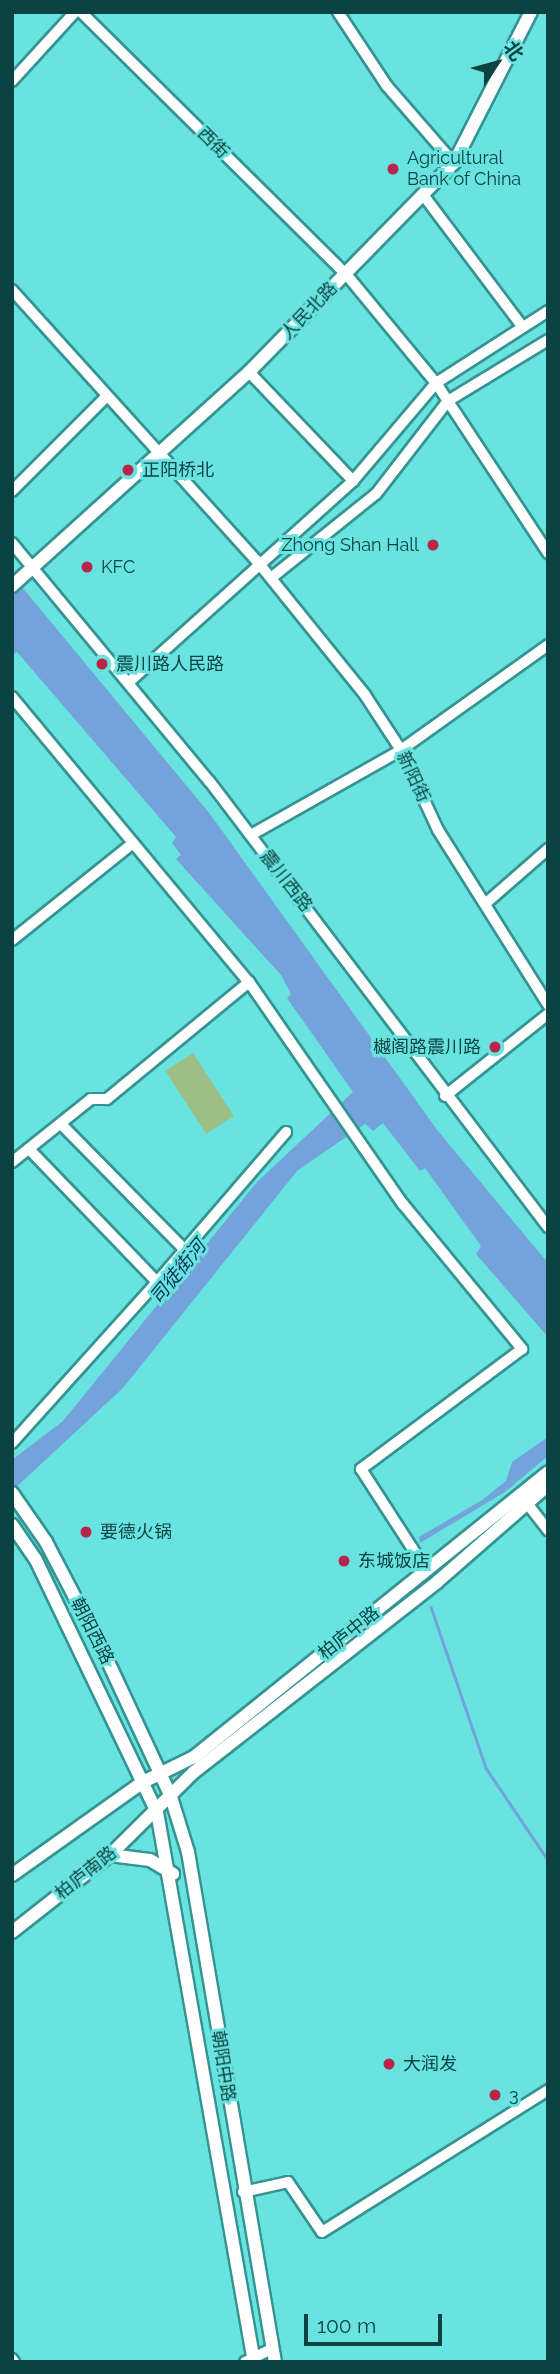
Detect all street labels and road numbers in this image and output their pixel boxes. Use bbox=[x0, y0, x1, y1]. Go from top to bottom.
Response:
street label: 西街 bbox=[193, 123, 233, 163]
street label: 人民北路 bbox=[276, 278, 342, 344]
street label: 新阳街 bbox=[392, 748, 434, 806]
street label: 震川西路 bbox=[255, 846, 317, 916]
street label: 朝阳西路 bbox=[66, 1594, 118, 1668]
street label: 柏庐中路 bbox=[314, 1602, 384, 1664]
street label: 柏庐南路 bbox=[51, 1842, 121, 1904]
street label: 朝阳中路 bbox=[207, 2029, 239, 2103]

